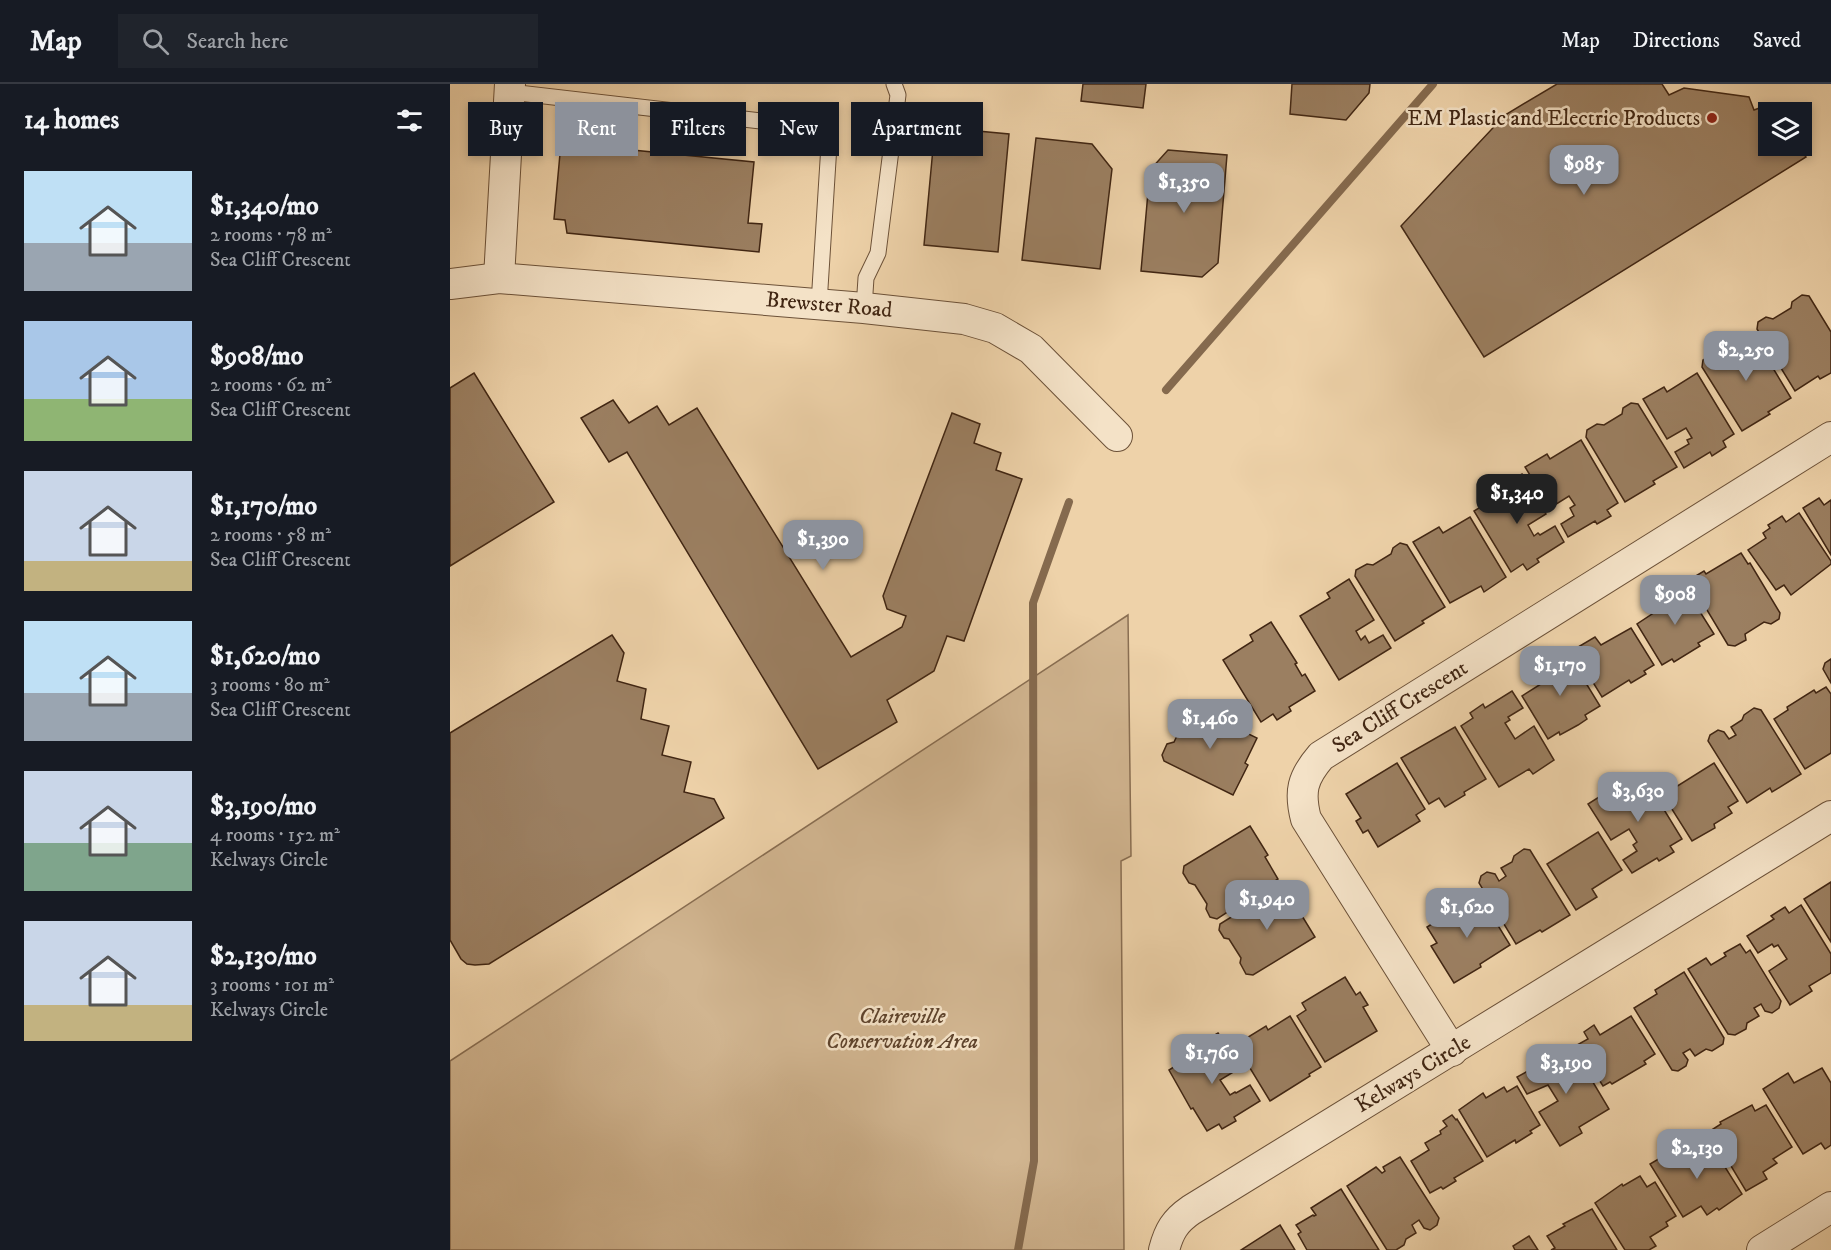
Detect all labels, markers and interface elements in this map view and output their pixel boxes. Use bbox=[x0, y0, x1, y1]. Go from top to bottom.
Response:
search box bbox=[118, 14, 538, 68]
text: Map bbox=[30, 24, 82, 59]
icon: search bbox=[139, 25, 172, 58]
text: Search here bbox=[187, 28, 288, 55]
text: Map bbox=[1561, 28, 1600, 54]
text: Directions bbox=[1633, 28, 1720, 54]
text: Saved bbox=[1753, 28, 1801, 54]
chip: Buy bbox=[468, 102, 543, 156]
chip: Rent bbox=[555, 102, 638, 156]
chip: Filters bbox=[650, 102, 746, 156]
chip: New bbox=[758, 102, 839, 156]
chip: Apartment bbox=[851, 102, 983, 156]
map controls bbox=[1758, 102, 1812, 156]
button: layers bbox=[1758, 102, 1812, 156]
text: 14 homes bbox=[24, 104, 119, 137]
icon: filters bbox=[393, 104, 426, 137]
place label: EM Plastic and Electric Products bbox=[1407, 105, 1700, 132]
marker: EM Plastic and Electric Products bbox=[1705, 111, 1719, 125]
pin: $985 bbox=[1548, 145, 1620, 196]
text: $985 bbox=[1564, 152, 1604, 177]
pin: $1,350 bbox=[1135, 163, 1233, 214]
text: $1,350 bbox=[1158, 170, 1210, 195]
text: $1,340/mo bbox=[210, 190, 319, 223]
icon: home bbox=[72, 195, 144, 267]
text: 2 rooms · 78 m² bbox=[210, 223, 332, 248]
text: Sea Cliff Crescent bbox=[210, 248, 351, 273]
street label: Brewster Road bbox=[765, 286, 894, 324]
pin: $2,250 bbox=[1697, 331, 1795, 382]
text: $2,250 bbox=[1718, 338, 1774, 363]
text: $908/mo bbox=[210, 340, 303, 373]
icon: home bbox=[72, 345, 144, 417]
text: 2 rooms · 62 m² bbox=[210, 373, 332, 398]
text: Sea Cliff Crescent bbox=[210, 398, 351, 423]
pin: $1,340 bbox=[1468, 474, 1566, 525]
text: $1,340 bbox=[1490, 481, 1544, 506]
text: $1,170/mo bbox=[210, 490, 317, 523]
icon: home bbox=[72, 495, 144, 567]
pin: $1,390 bbox=[774, 520, 872, 571]
text: 2 rooms · 58 m² bbox=[210, 523, 331, 548]
text: $1,390 bbox=[797, 527, 849, 552]
text: Sea Cliff Crescent bbox=[210, 548, 351, 573]
pin: $908 bbox=[1639, 575, 1711, 626]
text: $908 bbox=[1654, 582, 1696, 607]
text: $1,620/mo bbox=[210, 640, 320, 673]
icon: home bbox=[72, 645, 144, 717]
pin: $1,170 bbox=[1511, 646, 1609, 697]
text: $1,170 bbox=[1534, 653, 1586, 678]
street label: Sea Cliff Crescent bbox=[1327, 655, 1473, 759]
text: 3 rooms · 80 m² bbox=[210, 673, 330, 698]
text: Sea Cliff Crescent bbox=[210, 698, 351, 723]
pin: $1,460 bbox=[1161, 699, 1259, 750]
text: $1,460 bbox=[1182, 706, 1238, 731]
pin: $3,630 bbox=[1589, 772, 1687, 823]
text: $3,630 bbox=[1612, 779, 1664, 804]
text: $3,190/mo bbox=[210, 790, 317, 823]
icon: home bbox=[72, 795, 144, 867]
text: 4 rooms · 152 m² bbox=[210, 823, 340, 848]
text: Kelways Circle bbox=[210, 848, 328, 873]
pin: $1,940 bbox=[1218, 880, 1316, 931]
text: $1,940 bbox=[1239, 887, 1295, 912]
pin: $1,620 bbox=[1418, 888, 1516, 939]
text: $1,620 bbox=[1440, 895, 1494, 920]
text: $2,130/mo bbox=[210, 940, 317, 973]
icon: home bbox=[72, 945, 144, 1017]
text: 3 rooms · 101 m² bbox=[210, 973, 334, 998]
text: Kelways Circle bbox=[210, 998, 328, 1023]
park label: Claireville Conservation Area bbox=[826, 1003, 978, 1055]
street label: Kelways Circle bbox=[1350, 1029, 1476, 1119]
pin: $1,760 bbox=[1163, 1034, 1261, 1085]
text: $1,760 bbox=[1185, 1041, 1239, 1066]
pin: $3,190 bbox=[1517, 1044, 1615, 1095]
text: $3,190 bbox=[1540, 1051, 1592, 1076]
pin: $2,130 bbox=[1648, 1129, 1746, 1180]
text: $2,130 bbox=[1671, 1136, 1723, 1161]

